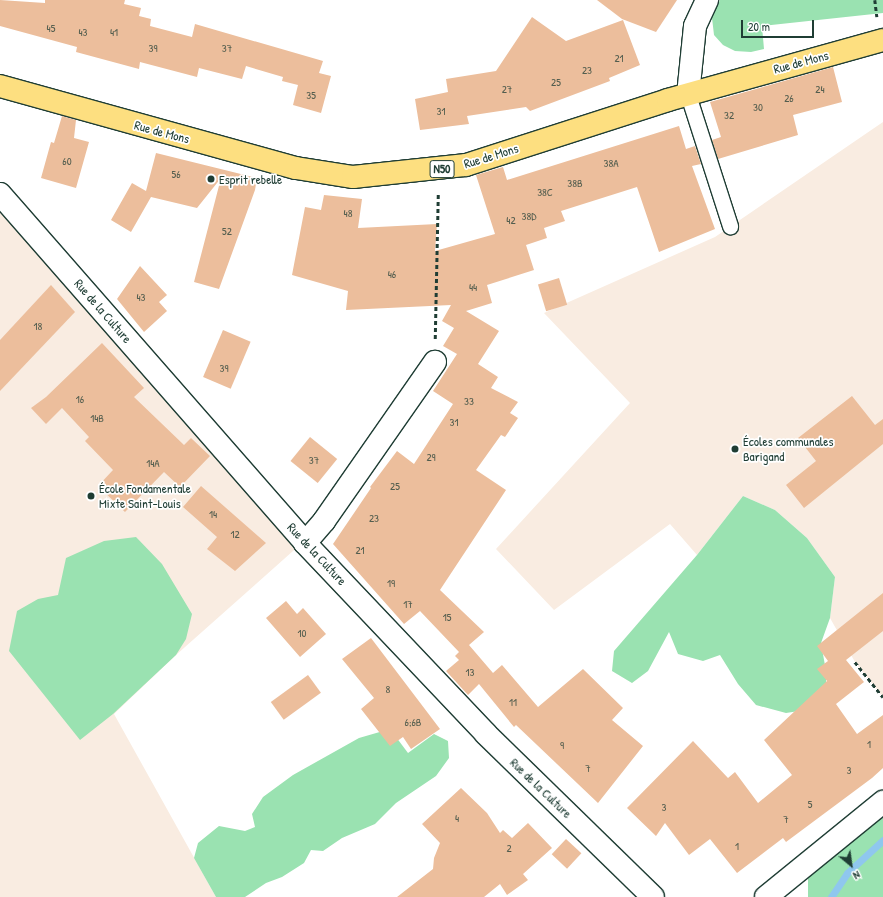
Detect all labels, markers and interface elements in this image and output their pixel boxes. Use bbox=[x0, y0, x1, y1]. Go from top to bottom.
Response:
scale bar bbox=[743, 12, 816, 38]
text: 20 m bbox=[748, 18, 770, 35]
house number: 45 bbox=[47, 21, 55, 35]
house number: 43 bbox=[78, 25, 88, 39]
house number: 41 bbox=[110, 25, 118, 39]
house number: 39 bbox=[149, 41, 157, 55]
house number: 37 bbox=[222, 41, 232, 55]
street label: Rue de Mons bbox=[772, 47, 830, 77]
house number: 21 bbox=[614, 51, 624, 65]
house number: 23 bbox=[582, 63, 592, 77]
house number: 25 bbox=[551, 75, 561, 89]
house number: 27 bbox=[502, 82, 512, 96]
house number: 24 bbox=[815, 82, 825, 96]
house number: 35 bbox=[306, 88, 316, 102]
house number: 26 bbox=[784, 91, 794, 105]
house number: 30 bbox=[753, 100, 763, 114]
house number: 31 bbox=[437, 104, 445, 118]
house number: 32 bbox=[724, 108, 734, 122]
street label: Rue de Mons bbox=[133, 117, 191, 147]
street label: Rue de Mons bbox=[462, 140, 520, 172]
house number: 60 bbox=[62, 154, 72, 168]
house number: 38A bbox=[603, 156, 619, 170]
road number: N50 bbox=[429, 159, 455, 179]
house number: 56 bbox=[171, 167, 181, 181]
place label: Esprit rebelle bbox=[219, 171, 282, 187]
marker: Esprit rebelle bbox=[206, 174, 216, 184]
house number: 38B bbox=[567, 176, 583, 190]
house number: 38C bbox=[537, 185, 553, 199]
house number: 48 bbox=[344, 206, 352, 220]
house number: 38D bbox=[522, 209, 536, 223]
house number: 42 bbox=[506, 213, 516, 227]
house number: 52 bbox=[222, 224, 232, 238]
house number: 46 bbox=[388, 267, 396, 281]
street label: Rue de la Culture bbox=[71, 276, 135, 346]
house number: 44 bbox=[469, 280, 477, 294]
house number: 43 bbox=[136, 290, 146, 304]
house number: 18 bbox=[34, 319, 42, 333]
house number: 39 bbox=[220, 361, 228, 375]
house number: 16 bbox=[76, 392, 84, 406]
house number: 33 bbox=[464, 394, 474, 408]
house number: 14B bbox=[90, 411, 104, 425]
house number: 31 bbox=[450, 415, 458, 429]
place label: Écoles communales Barigand bbox=[743, 434, 833, 465]
marker: Écoles communales Barigand bbox=[730, 444, 740, 454]
house number: 29 bbox=[426, 450, 436, 464]
house number: 37 bbox=[309, 453, 319, 467]
house number: 14A bbox=[146, 456, 160, 470]
house number: 25 bbox=[390, 479, 400, 493]
place label: École Fondamentale Mixte Saint-Louis bbox=[99, 481, 191, 512]
marker: École Fondamentale Mixte Saint-Louis bbox=[86, 491, 96, 501]
house number: 14 bbox=[209, 507, 217, 521]
house number: 23 bbox=[369, 511, 379, 525]
street label: Rue de la Culture bbox=[284, 520, 350, 588]
house number: 12 bbox=[230, 527, 240, 541]
house number: 21 bbox=[355, 543, 365, 557]
house number: 19 bbox=[387, 576, 395, 590]
house number: 17 bbox=[403, 597, 413, 611]
house number: 15 bbox=[443, 610, 451, 624]
house number: 10 bbox=[298, 626, 306, 640]
house number: 13 bbox=[466, 665, 474, 679]
house number: 8 bbox=[386, 682, 390, 696]
house number: 11 bbox=[509, 695, 517, 709]
house number: 6;6B bbox=[405, 715, 421, 729]
house number: 1 bbox=[867, 737, 871, 751]
house number: 9 bbox=[560, 738, 564, 752]
street label: Rue de la Culture bbox=[507, 755, 575, 821]
house number: 7 bbox=[585, 761, 591, 775]
house number: 3 bbox=[847, 763, 851, 777]
house number: 5 bbox=[808, 797, 812, 811]
house number: 3 bbox=[662, 800, 666, 814]
house number: 4 bbox=[455, 811, 459, 825]
house number: 7 bbox=[783, 812, 789, 826]
house number: 1 bbox=[735, 839, 739, 853]
house number: 2 bbox=[506, 841, 512, 855]
north arrow bbox=[831, 845, 871, 885]
text: N bbox=[851, 868, 863, 883]

